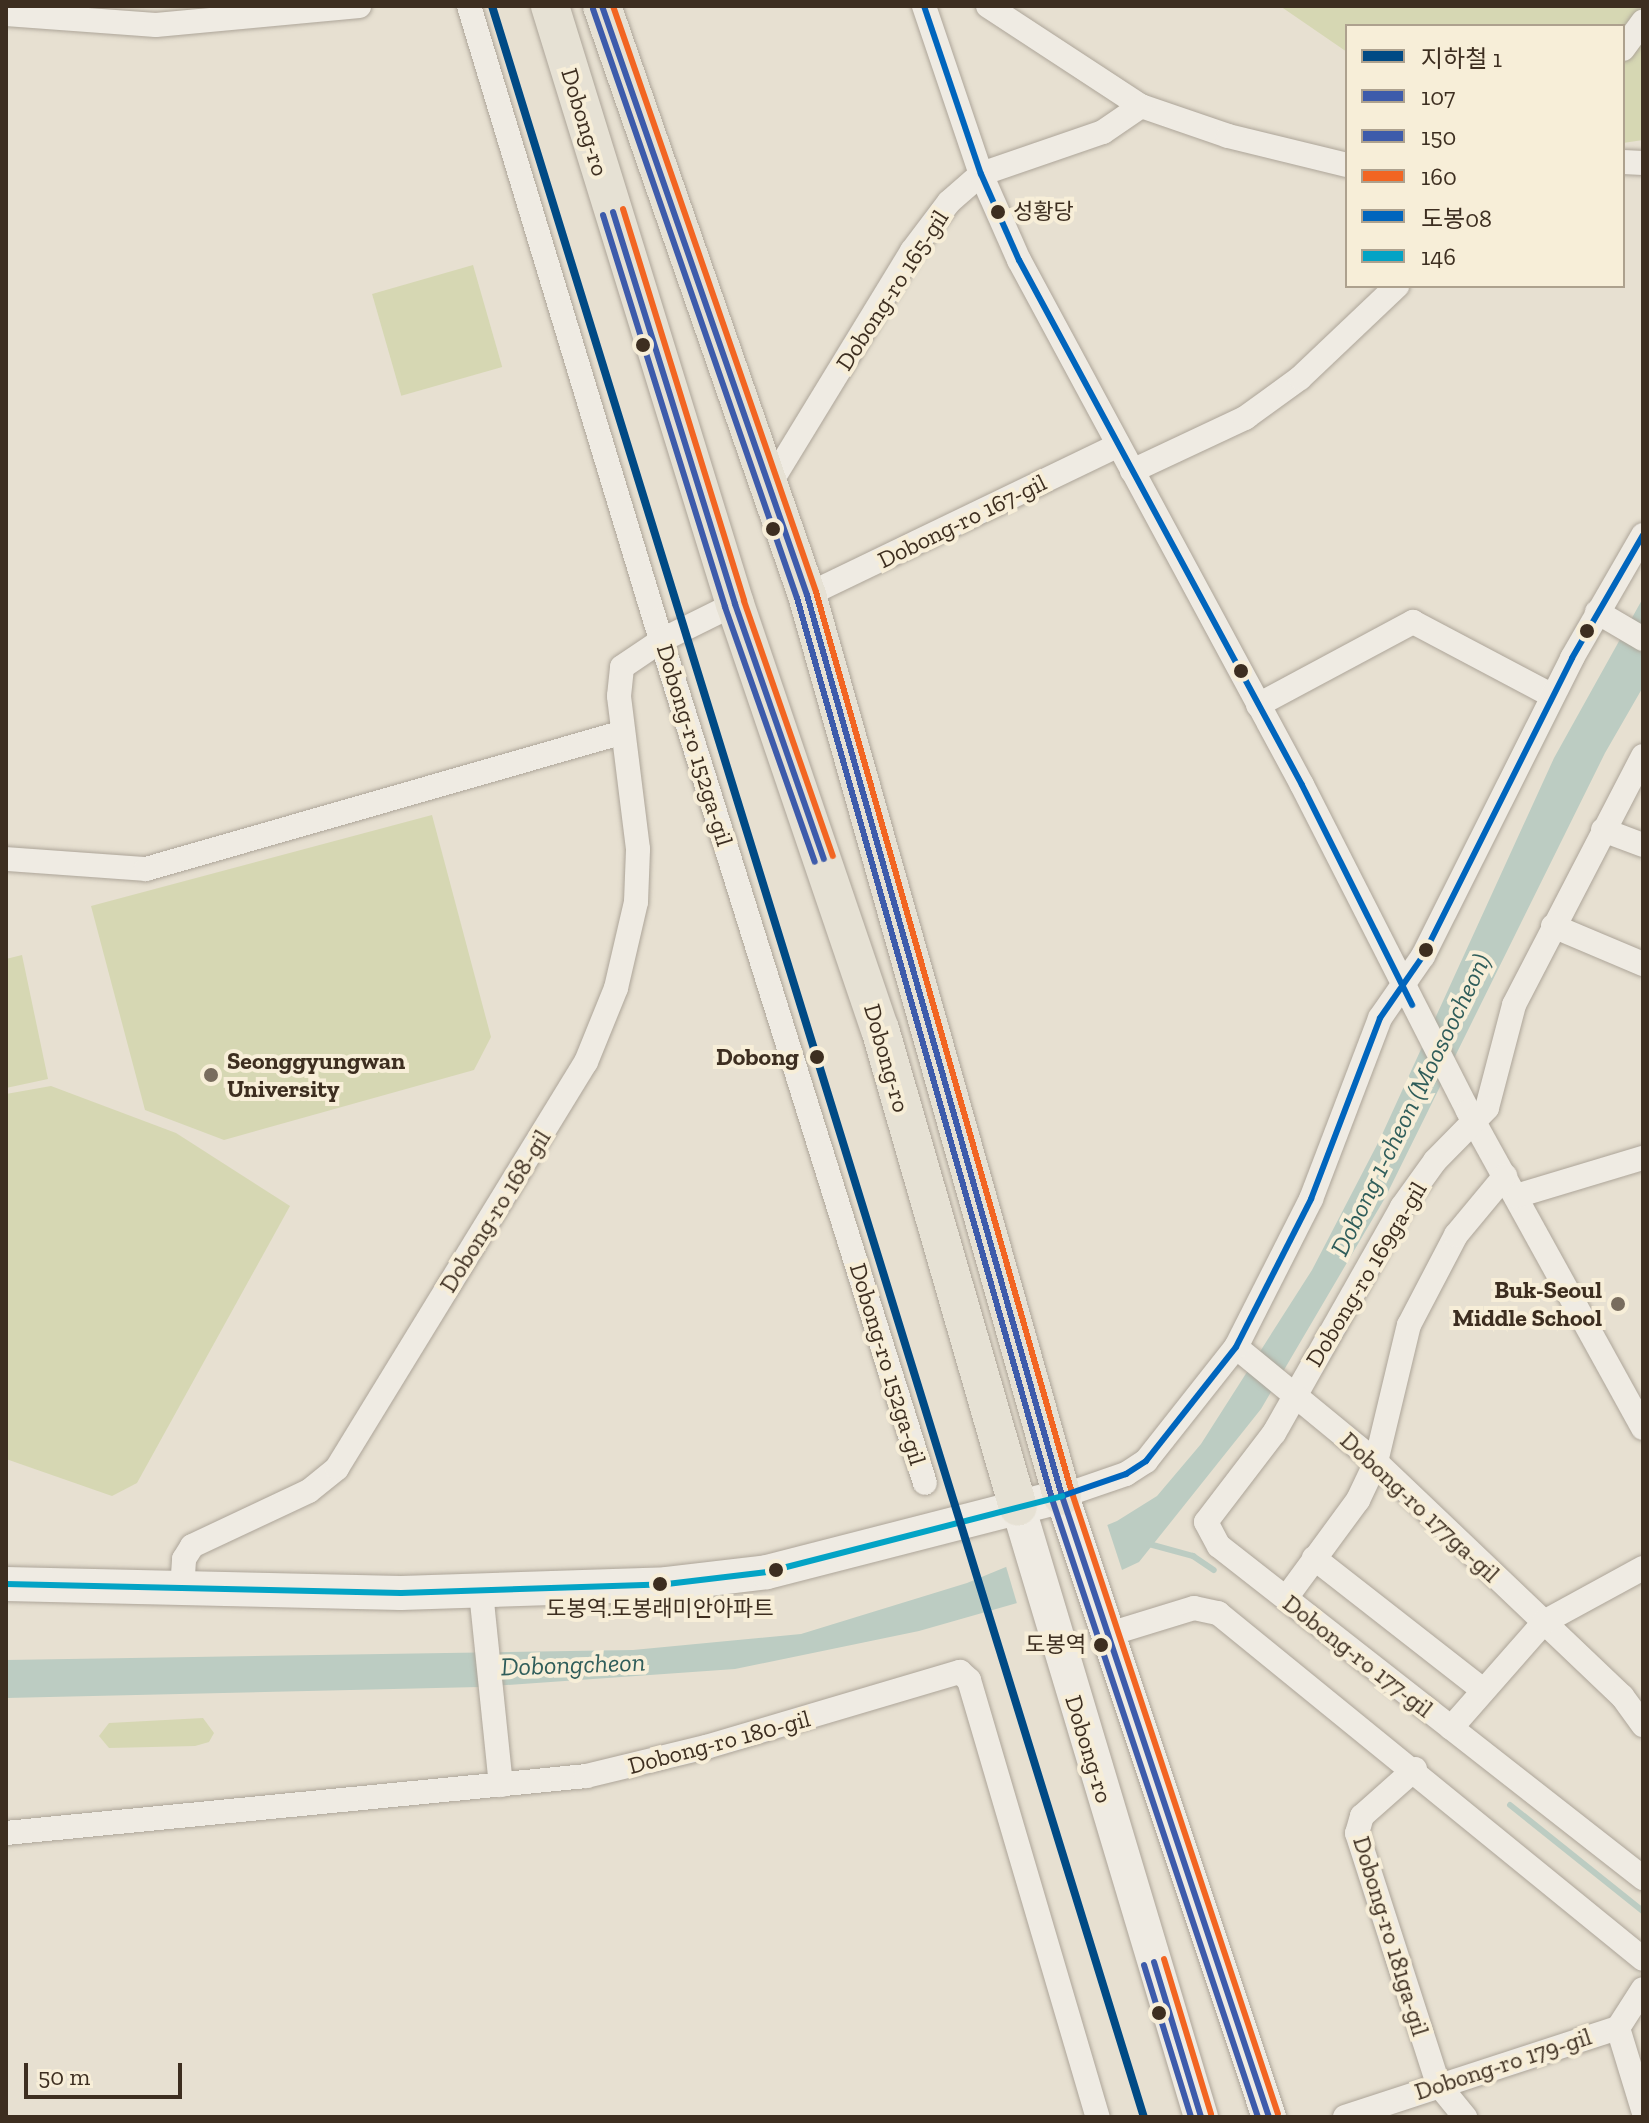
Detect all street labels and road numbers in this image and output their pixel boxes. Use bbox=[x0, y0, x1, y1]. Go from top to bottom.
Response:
street label: Dobong-ro bbox=[555, 65, 615, 179]
street label: Dobong-ro 165-gil bbox=[829, 204, 955, 376]
street label: Dobong-ro 167-gil bbox=[873, 468, 1051, 574]
street label: Dobong-ro 152ga-gil bbox=[651, 641, 739, 849]
street label: Dobong-ro bbox=[858, 1001, 916, 1115]
street label: Dobong-ro 168-gil bbox=[433, 1124, 557, 1298]
street label: Dobong-ro 169ga-gil bbox=[1299, 1176, 1433, 1372]
street label: Dobong-ro 152ga-gil bbox=[844, 1260, 932, 1468]
street label: Dobong-ro 177ga-gil bbox=[1334, 1426, 1506, 1588]
street label: Dobong-ro 177-gil bbox=[1277, 1589, 1439, 1723]
street label: Dobong-ro bbox=[1059, 1692, 1119, 1806]
street label: Dobong-ro 180-gil bbox=[625, 1704, 813, 1780]
street label: Dobong-ro 181ga-gil bbox=[1347, 1833, 1435, 2039]
street label: Dobong-ro 179-gil bbox=[1411, 2022, 1595, 2106]

